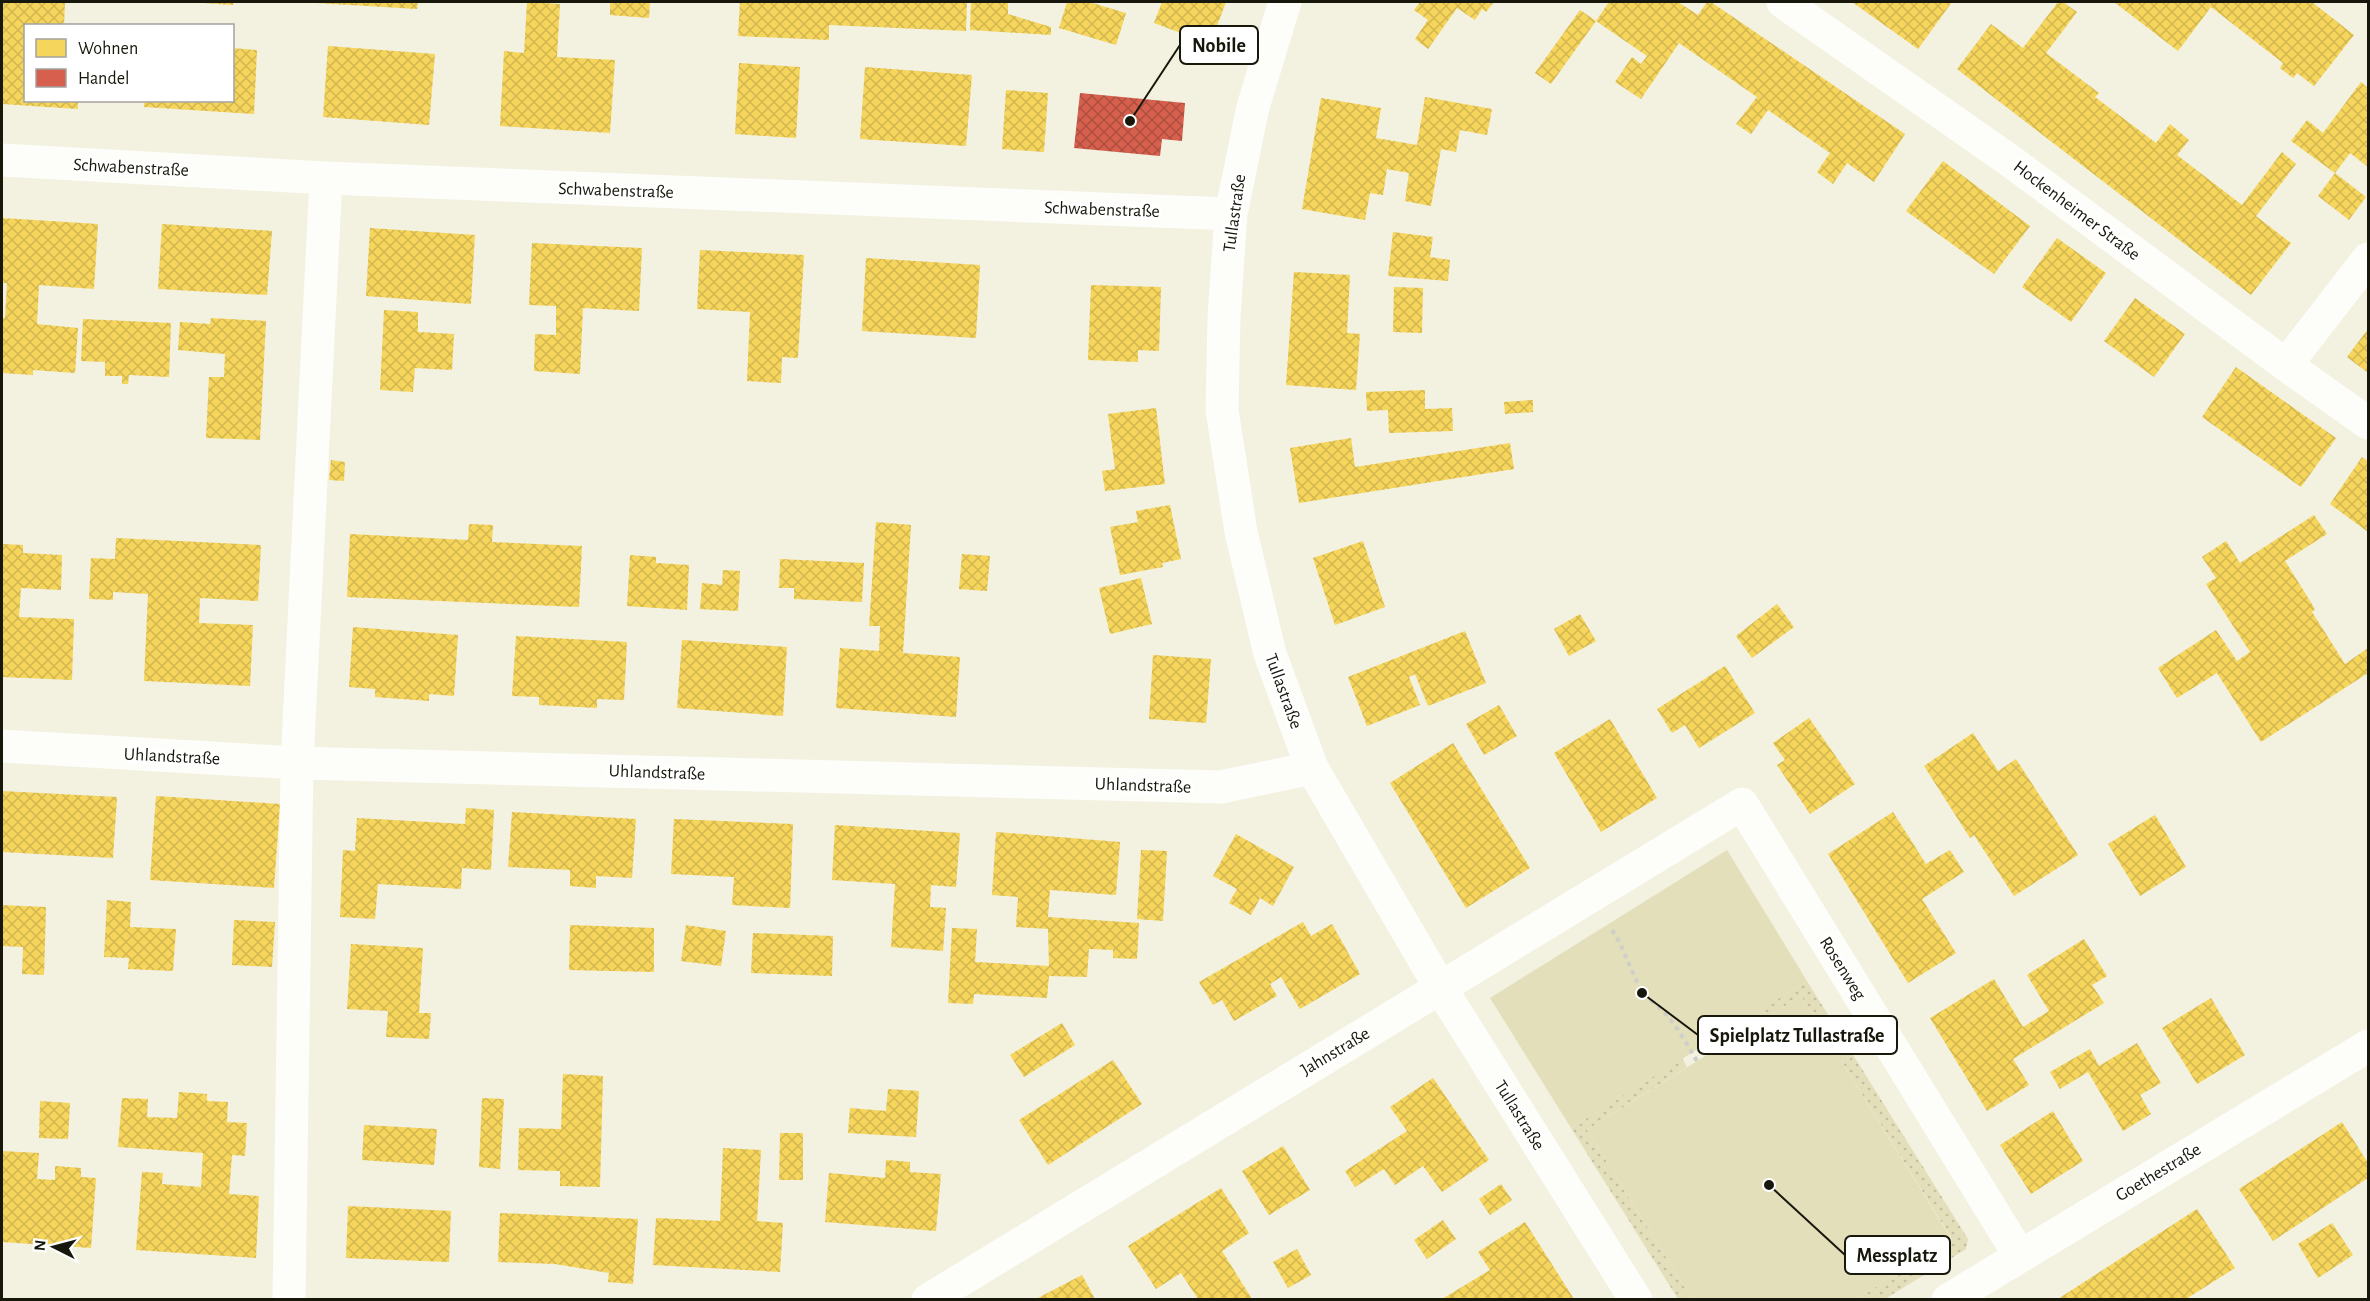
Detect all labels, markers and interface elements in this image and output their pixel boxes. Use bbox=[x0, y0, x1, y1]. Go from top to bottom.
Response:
legend bbox=[24, 24, 234, 102]
callout: Nobile bbox=[1180, 26, 1258, 64]
text: Nobile bbox=[1192, 36, 1246, 56]
text: Wohnen bbox=[78, 40, 138, 58]
text: Handel bbox=[78, 70, 129, 88]
street label: Schwabenstraße bbox=[73, 156, 189, 180]
street label: Hockenheimer Straße bbox=[2010, 158, 2143, 264]
street label: Tullastraße bbox=[1221, 173, 1249, 253]
street label: Schwabenstraße bbox=[558, 180, 674, 202]
street label: Schwabenstraße bbox=[1044, 199, 1160, 221]
street label: Tullastraße bbox=[1261, 651, 1305, 731]
street label: Uhlandstraße bbox=[123, 745, 221, 769]
street label: Uhlandstraße bbox=[608, 762, 705, 784]
street label: Uhlandstraße bbox=[1094, 775, 1191, 797]
street label: Rosenweg bbox=[1816, 934, 1869, 1004]
callout: Spielplatz Tullastraße bbox=[1698, 1016, 1897, 1054]
street label: Jahnstraße bbox=[1298, 1024, 1373, 1079]
text: Spielplatz Tullastraße bbox=[1709, 1026, 1885, 1046]
street label: Tullastraße bbox=[1491, 1077, 1548, 1154]
street label: Goethestraße bbox=[2113, 1141, 2204, 1205]
north arrow bbox=[24, 1217, 84, 1277]
callout: Messplatz bbox=[1845, 1236, 1950, 1274]
text: N bbox=[32, 1239, 49, 1252]
text: Messplatz bbox=[1857, 1246, 1937, 1266]

